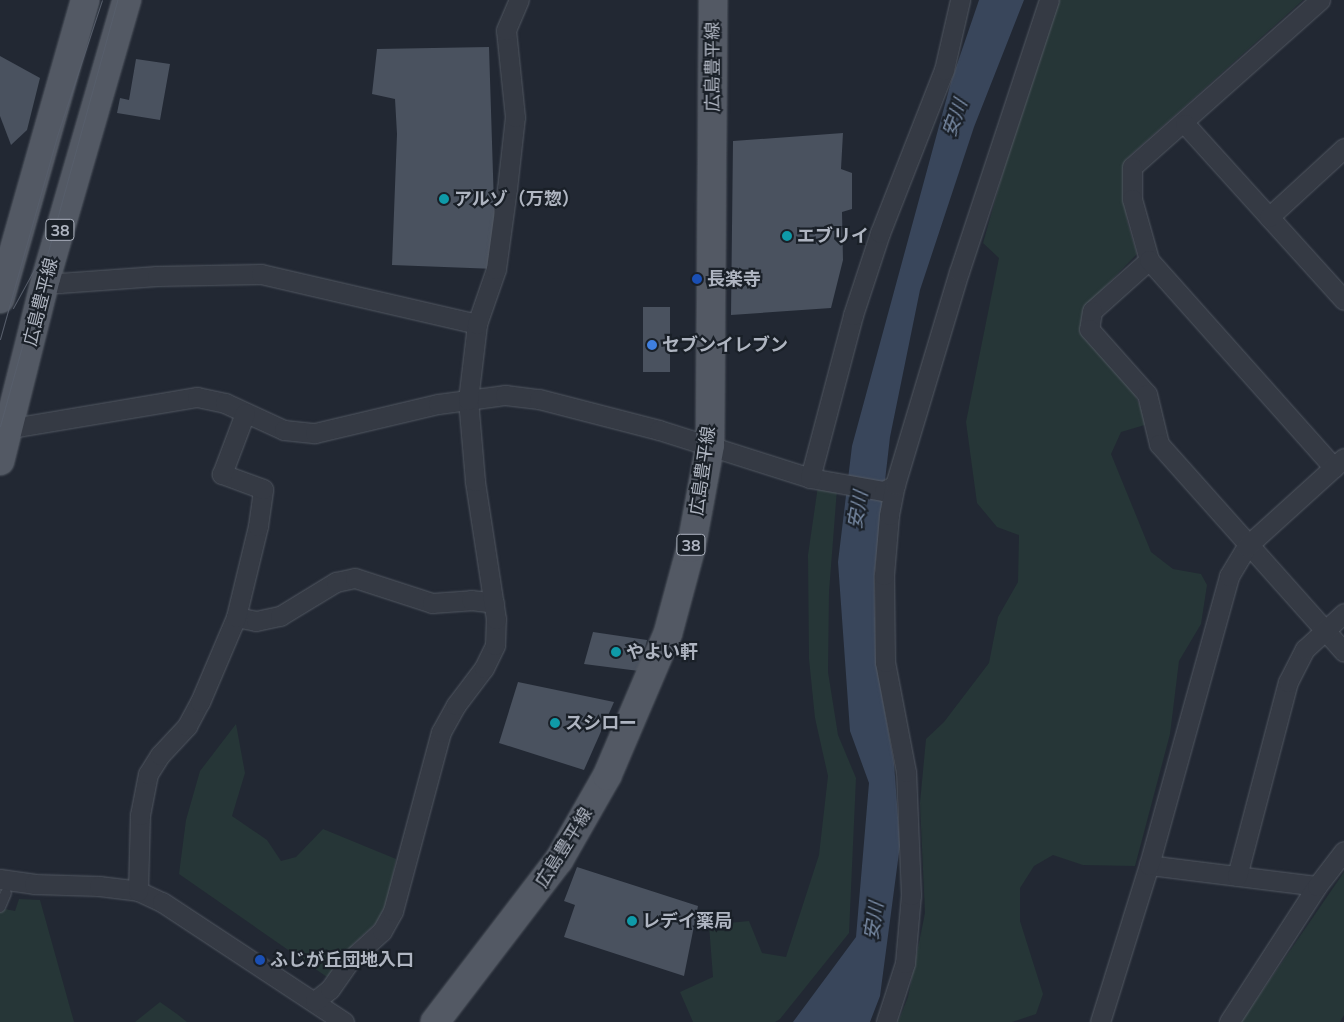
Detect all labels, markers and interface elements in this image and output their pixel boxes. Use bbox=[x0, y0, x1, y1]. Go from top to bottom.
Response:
street label: 広島豊平線 bbox=[702, 22, 724, 112]
water label: 安川 bbox=[938, 96, 972, 140]
place label: アルゾ（万惣） bbox=[454, 188, 580, 210]
marker: アルゾ（万惣） bbox=[438, 193, 450, 205]
road number: 38 bbox=[45, 216, 75, 244]
place label: エブリイ bbox=[797, 225, 869, 247]
marker: エブリイ bbox=[781, 230, 793, 242]
street label: 広島豊平線 bbox=[20, 256, 62, 348]
place label: 長楽寺 bbox=[707, 268, 761, 290]
marker: 長楽寺 bbox=[691, 273, 703, 285]
place label: セブンイレブン bbox=[662, 334, 788, 356]
marker: セブンイレブン bbox=[646, 339, 658, 351]
street label: 広島豊平線 bbox=[686, 425, 720, 517]
water label: 安川 bbox=[843, 489, 873, 531]
road number: 38 bbox=[676, 532, 706, 558]
place label: やよい軒 bbox=[626, 641, 698, 663]
marker: やよい軒 bbox=[610, 646, 622, 658]
place label: スシロー bbox=[565, 712, 637, 734]
marker: スシロー bbox=[549, 717, 561, 729]
street label: 広島豊平線 bbox=[531, 804, 597, 892]
water label: 安川 bbox=[860, 900, 888, 942]
place label: レデイ薬局 bbox=[642, 910, 732, 932]
marker: レデイ薬局 bbox=[626, 915, 638, 927]
place label: ふじが丘団地入口 bbox=[270, 949, 414, 971]
marker: ふじが丘団地入口 bbox=[254, 954, 266, 966]

